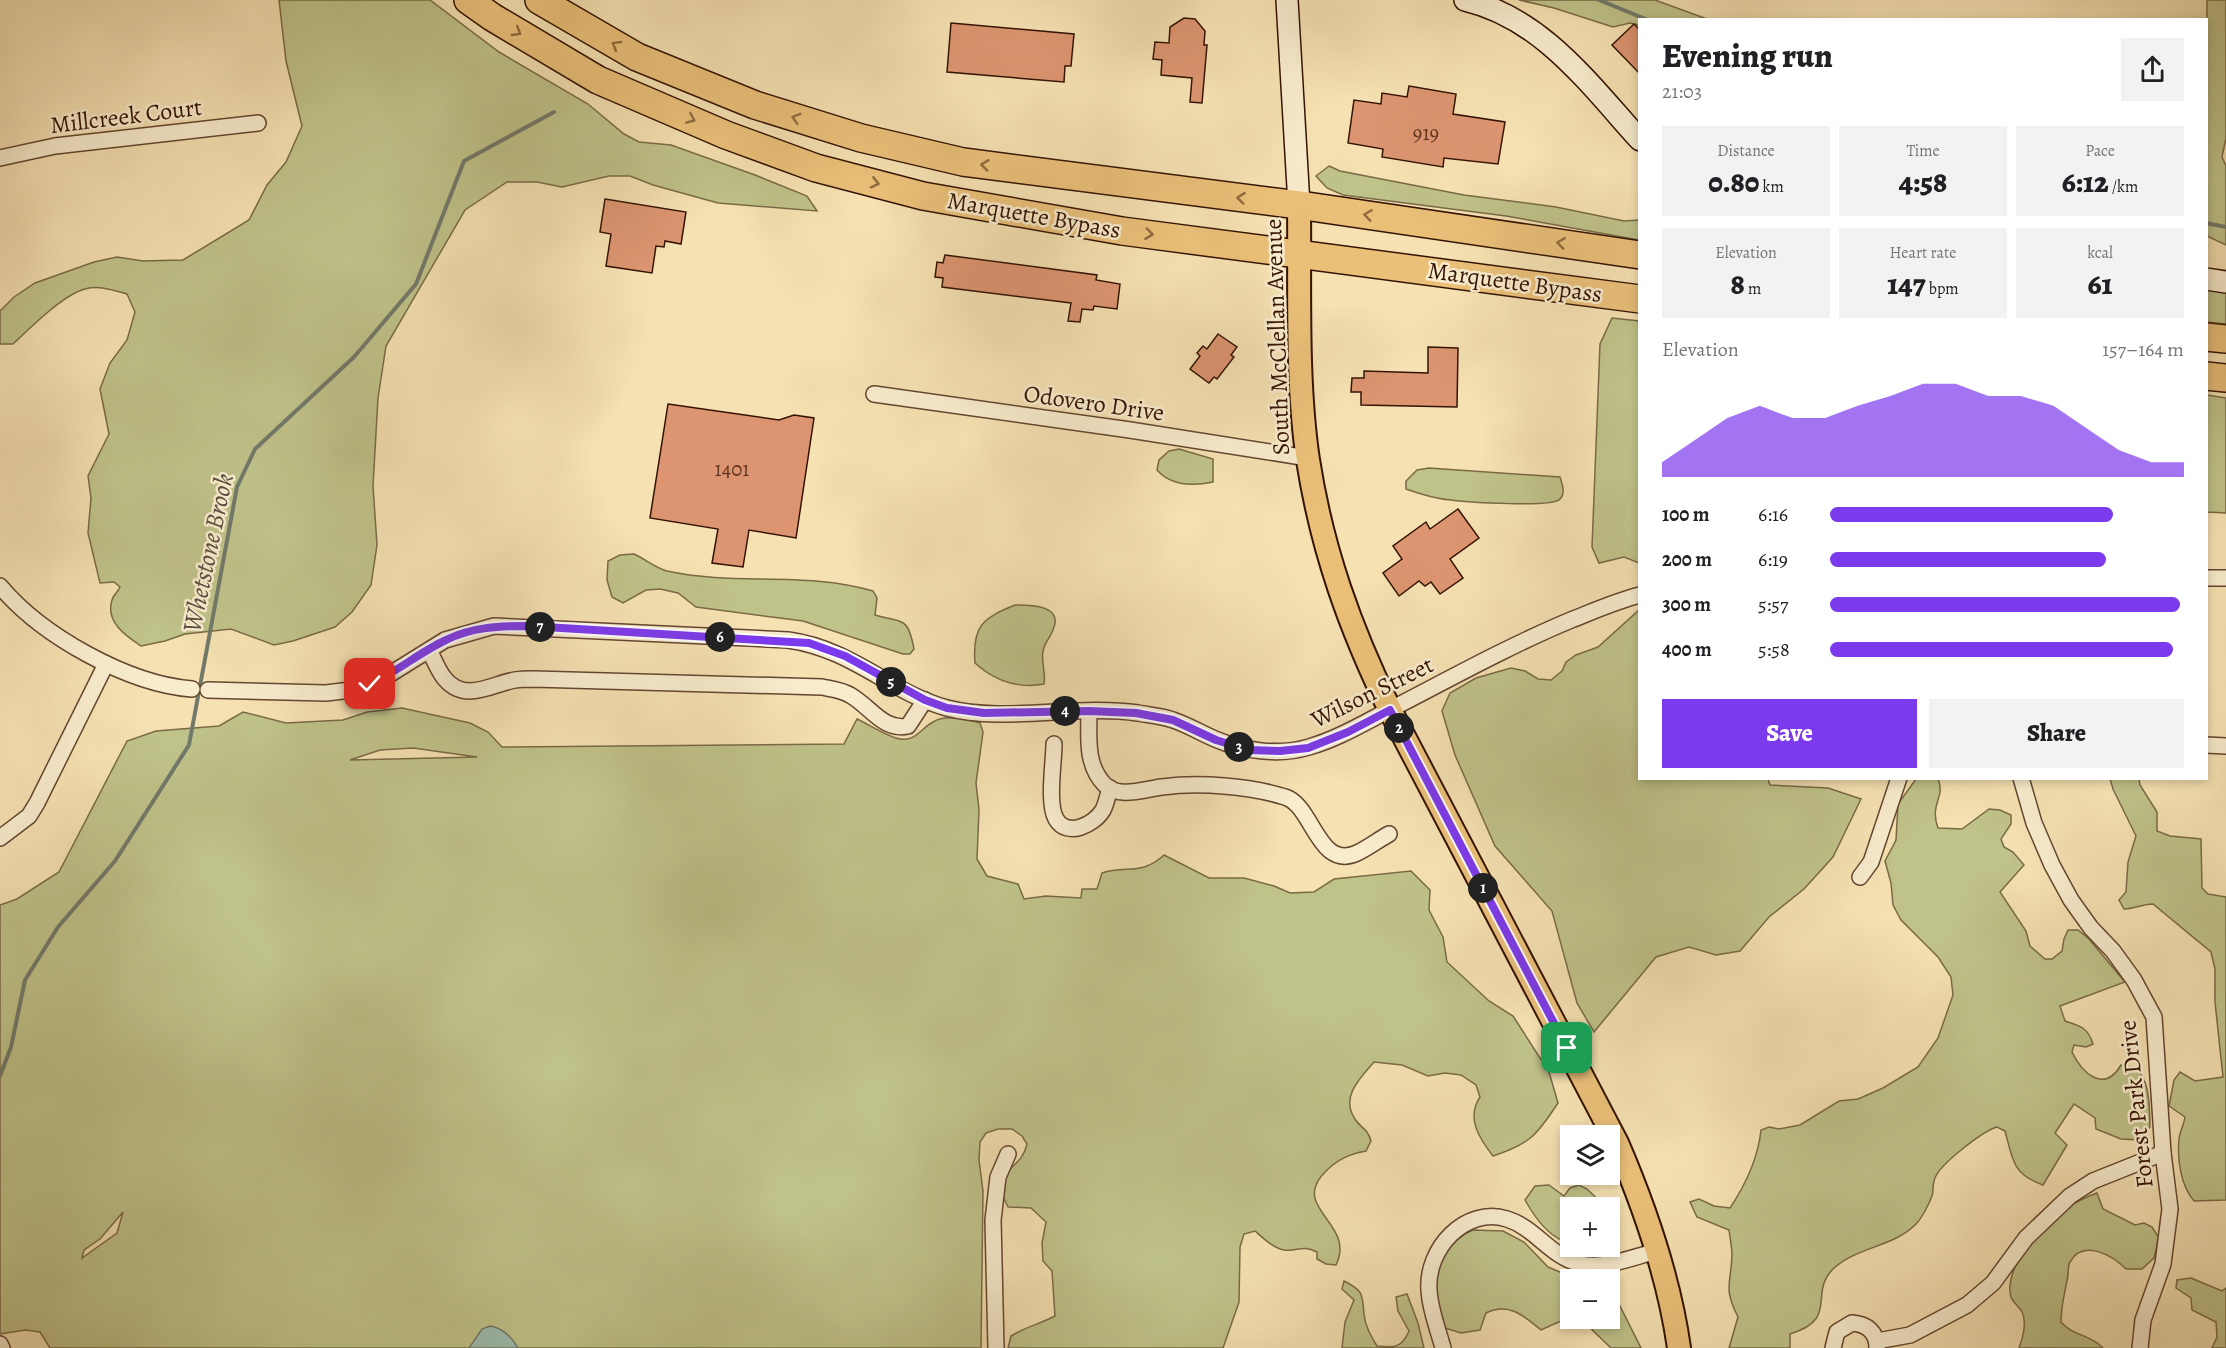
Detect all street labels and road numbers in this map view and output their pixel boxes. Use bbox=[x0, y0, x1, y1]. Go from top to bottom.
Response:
street label: Millcreek Court bbox=[48, 91, 204, 141]
street label: Marquette Bypass bbox=[945, 184, 1123, 246]
street label: South McClellan Avenue bbox=[1257, 218, 1297, 456]
street label: Marquette Bypass bbox=[1426, 254, 1604, 310]
street label: Odovero Drive bbox=[1022, 377, 1166, 429]
street label: Wilson Street bbox=[1305, 649, 1439, 736]
street label: Forest Park Drive bbox=[2111, 1018, 2161, 1190]

